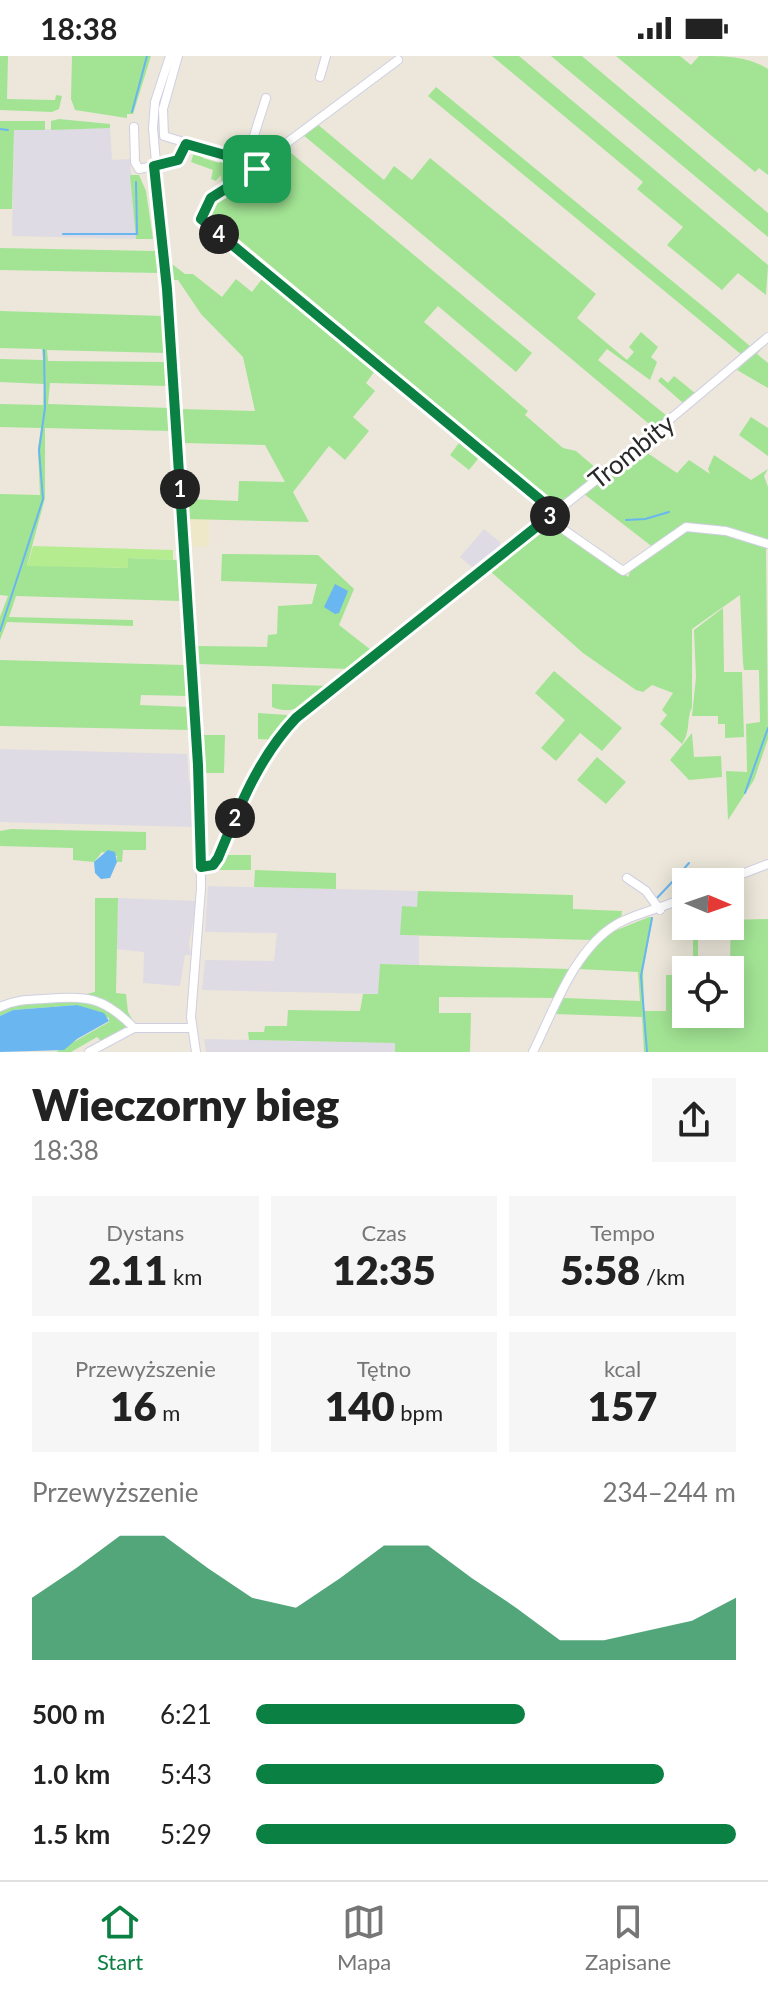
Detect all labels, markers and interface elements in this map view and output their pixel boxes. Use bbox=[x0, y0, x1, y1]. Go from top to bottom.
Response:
text: 18:38 bbox=[40, 10, 117, 46]
pin bbox=[223, 135, 291, 203]
icon: arrive bbox=[235, 147, 279, 191]
pin: 4 bbox=[199, 214, 239, 254]
text: 4 bbox=[213, 220, 225, 247]
street label: Trombity bbox=[582, 406, 681, 495]
pin: 1 bbox=[160, 469, 200, 509]
text: 1 bbox=[174, 475, 186, 502]
pin: 3 bbox=[530, 496, 570, 536]
text: 3 bbox=[544, 502, 556, 529]
pin: 2 bbox=[215, 798, 255, 838]
text: 2 bbox=[229, 804, 241, 831]
north arrow bbox=[672, 868, 744, 940]
map controls bbox=[672, 868, 744, 1028]
button: locate bbox=[672, 956, 744, 1028]
text: Wieczorny bieg bbox=[32, 1078, 339, 1130]
button: share bbox=[652, 1078, 736, 1162]
text: 18:38 bbox=[32, 1134, 99, 1166]
text: Dystans bbox=[106, 1219, 184, 1246]
text: Czas bbox=[361, 1219, 407, 1246]
text: Tempo bbox=[590, 1219, 655, 1246]
text: 2.11 bbox=[88, 1246, 167, 1294]
text: 12:35 bbox=[332, 1246, 436, 1294]
text: 5:58 bbox=[560, 1246, 640, 1294]
text: km bbox=[167, 1263, 202, 1290]
text: /km bbox=[640, 1263, 685, 1290]
text: Przewyższenie bbox=[75, 1355, 216, 1382]
text: Tętno bbox=[357, 1355, 411, 1382]
text: kcal bbox=[604, 1355, 641, 1382]
text: 16 bbox=[110, 1382, 157, 1430]
text: 140 bbox=[325, 1382, 395, 1430]
text: 157 bbox=[588, 1382, 657, 1430]
text: m bbox=[157, 1399, 180, 1426]
text: bpm bbox=[395, 1399, 443, 1426]
text: Przewyższenie bbox=[32, 1476, 198, 1508]
text: 234–244 m bbox=[602, 1476, 736, 1508]
text: 500 m bbox=[32, 1698, 105, 1730]
text: 6:21 bbox=[160, 1698, 212, 1730]
text: 1.0 km bbox=[32, 1758, 110, 1790]
text: 5:43 bbox=[160, 1758, 212, 1790]
text: 1.5 km bbox=[32, 1818, 110, 1850]
text: 5:29 bbox=[160, 1818, 212, 1850]
tab: Start bbox=[97, 1900, 143, 1975]
tab: Mapa bbox=[337, 1900, 391, 1975]
tab: Zapisane bbox=[585, 1900, 671, 1975]

